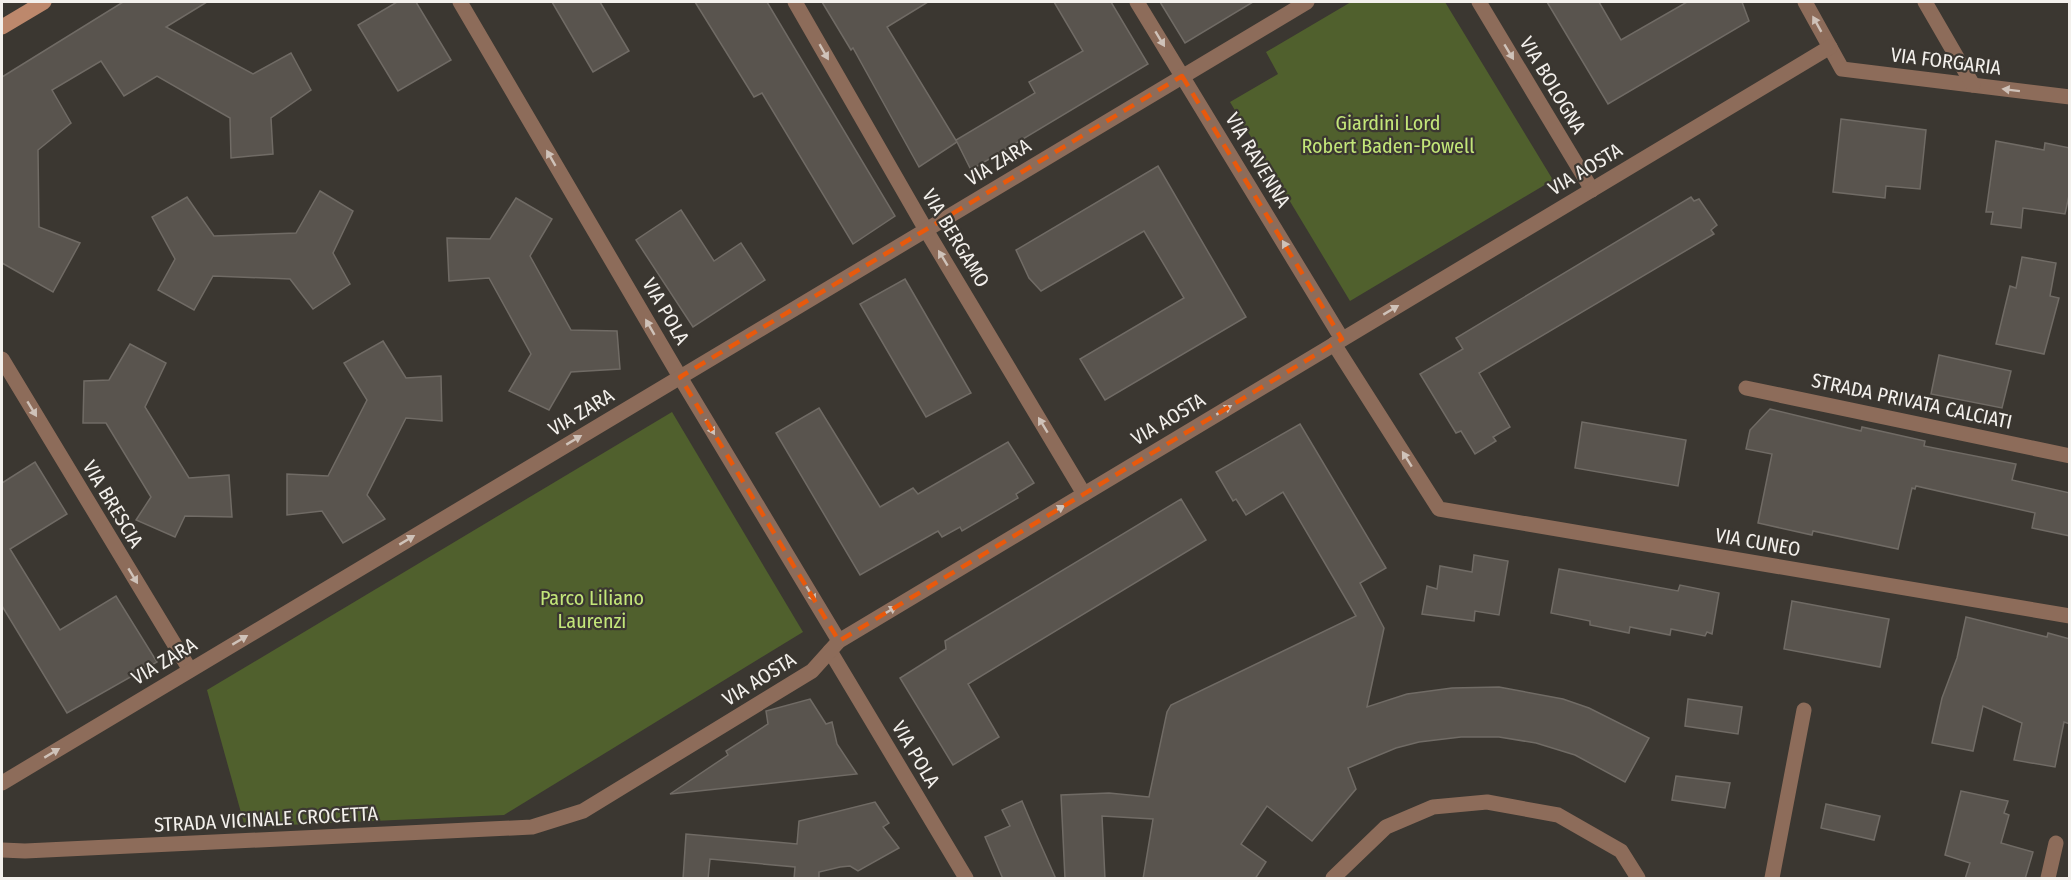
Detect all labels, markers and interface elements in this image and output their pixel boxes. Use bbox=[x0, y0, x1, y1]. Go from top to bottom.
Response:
one-way arrow bbox=[1812, 15, 1822, 32]
one-way arrow bbox=[1154, 31, 1165, 47]
street label: VIA BOLOGNA bbox=[1515, 32, 1592, 138]
street label: VIA FORGARIA bbox=[1889, 42, 2003, 80]
one-way arrow bbox=[819, 44, 829, 61]
one-way arrow bbox=[1503, 44, 1514, 60]
one-way arrow bbox=[2002, 85, 2021, 94]
street label: VIA RAVENNA bbox=[1220, 108, 1296, 212]
park label: Giardini Lord Robert Baden-Powell bbox=[1301, 111, 1475, 158]
street label: VIA ZARA bbox=[961, 133, 1035, 191]
street label: VIA AOSTA bbox=[1544, 137, 1627, 200]
one-way arrow bbox=[546, 150, 557, 166]
street label: VIA BERGAMO bbox=[917, 185, 995, 291]
one-way arrow bbox=[1281, 240, 1292, 256]
one-way arrow bbox=[938, 250, 949, 266]
street label: VIA POLA bbox=[637, 273, 695, 349]
one-way arrow bbox=[1383, 305, 1400, 315]
one-way arrow bbox=[645, 318, 655, 335]
street label: STRADA PRIVATA CALCIATI bbox=[1810, 368, 2014, 434]
street label: VIA ZARA bbox=[544, 383, 618, 441]
street label: VIA AOSTA bbox=[1127, 387, 1210, 450]
one-way arrow bbox=[26, 401, 37, 418]
one-way arrow bbox=[1216, 405, 1233, 415]
one-way arrow bbox=[1038, 417, 1049, 433]
one-way arrow bbox=[705, 419, 716, 435]
one-way arrow bbox=[566, 435, 583, 445]
one-way arrow bbox=[1402, 451, 1413, 467]
street label: VIA BRESCIA bbox=[78, 456, 149, 552]
one-way arrow bbox=[1049, 505, 1065, 516]
street label: VIA CUNEO bbox=[1713, 523, 1803, 561]
one-way arrow bbox=[399, 535, 415, 546]
one-way arrow bbox=[127, 568, 138, 584]
park label: Parco Liliano Laurenzi bbox=[540, 586, 644, 633]
one-way arrow bbox=[806, 586, 816, 603]
one-way arrow bbox=[881, 605, 897, 616]
street label: VIA ZARA bbox=[127, 632, 201, 690]
one-way arrow bbox=[232, 635, 248, 646]
street label: VIA AOSTA bbox=[718, 647, 800, 711]
street label: VIA POLA bbox=[887, 717, 945, 792]
one-way arrow bbox=[44, 748, 61, 758]
street label: STRADA VICINALE CROCETTA bbox=[153, 801, 379, 837]

